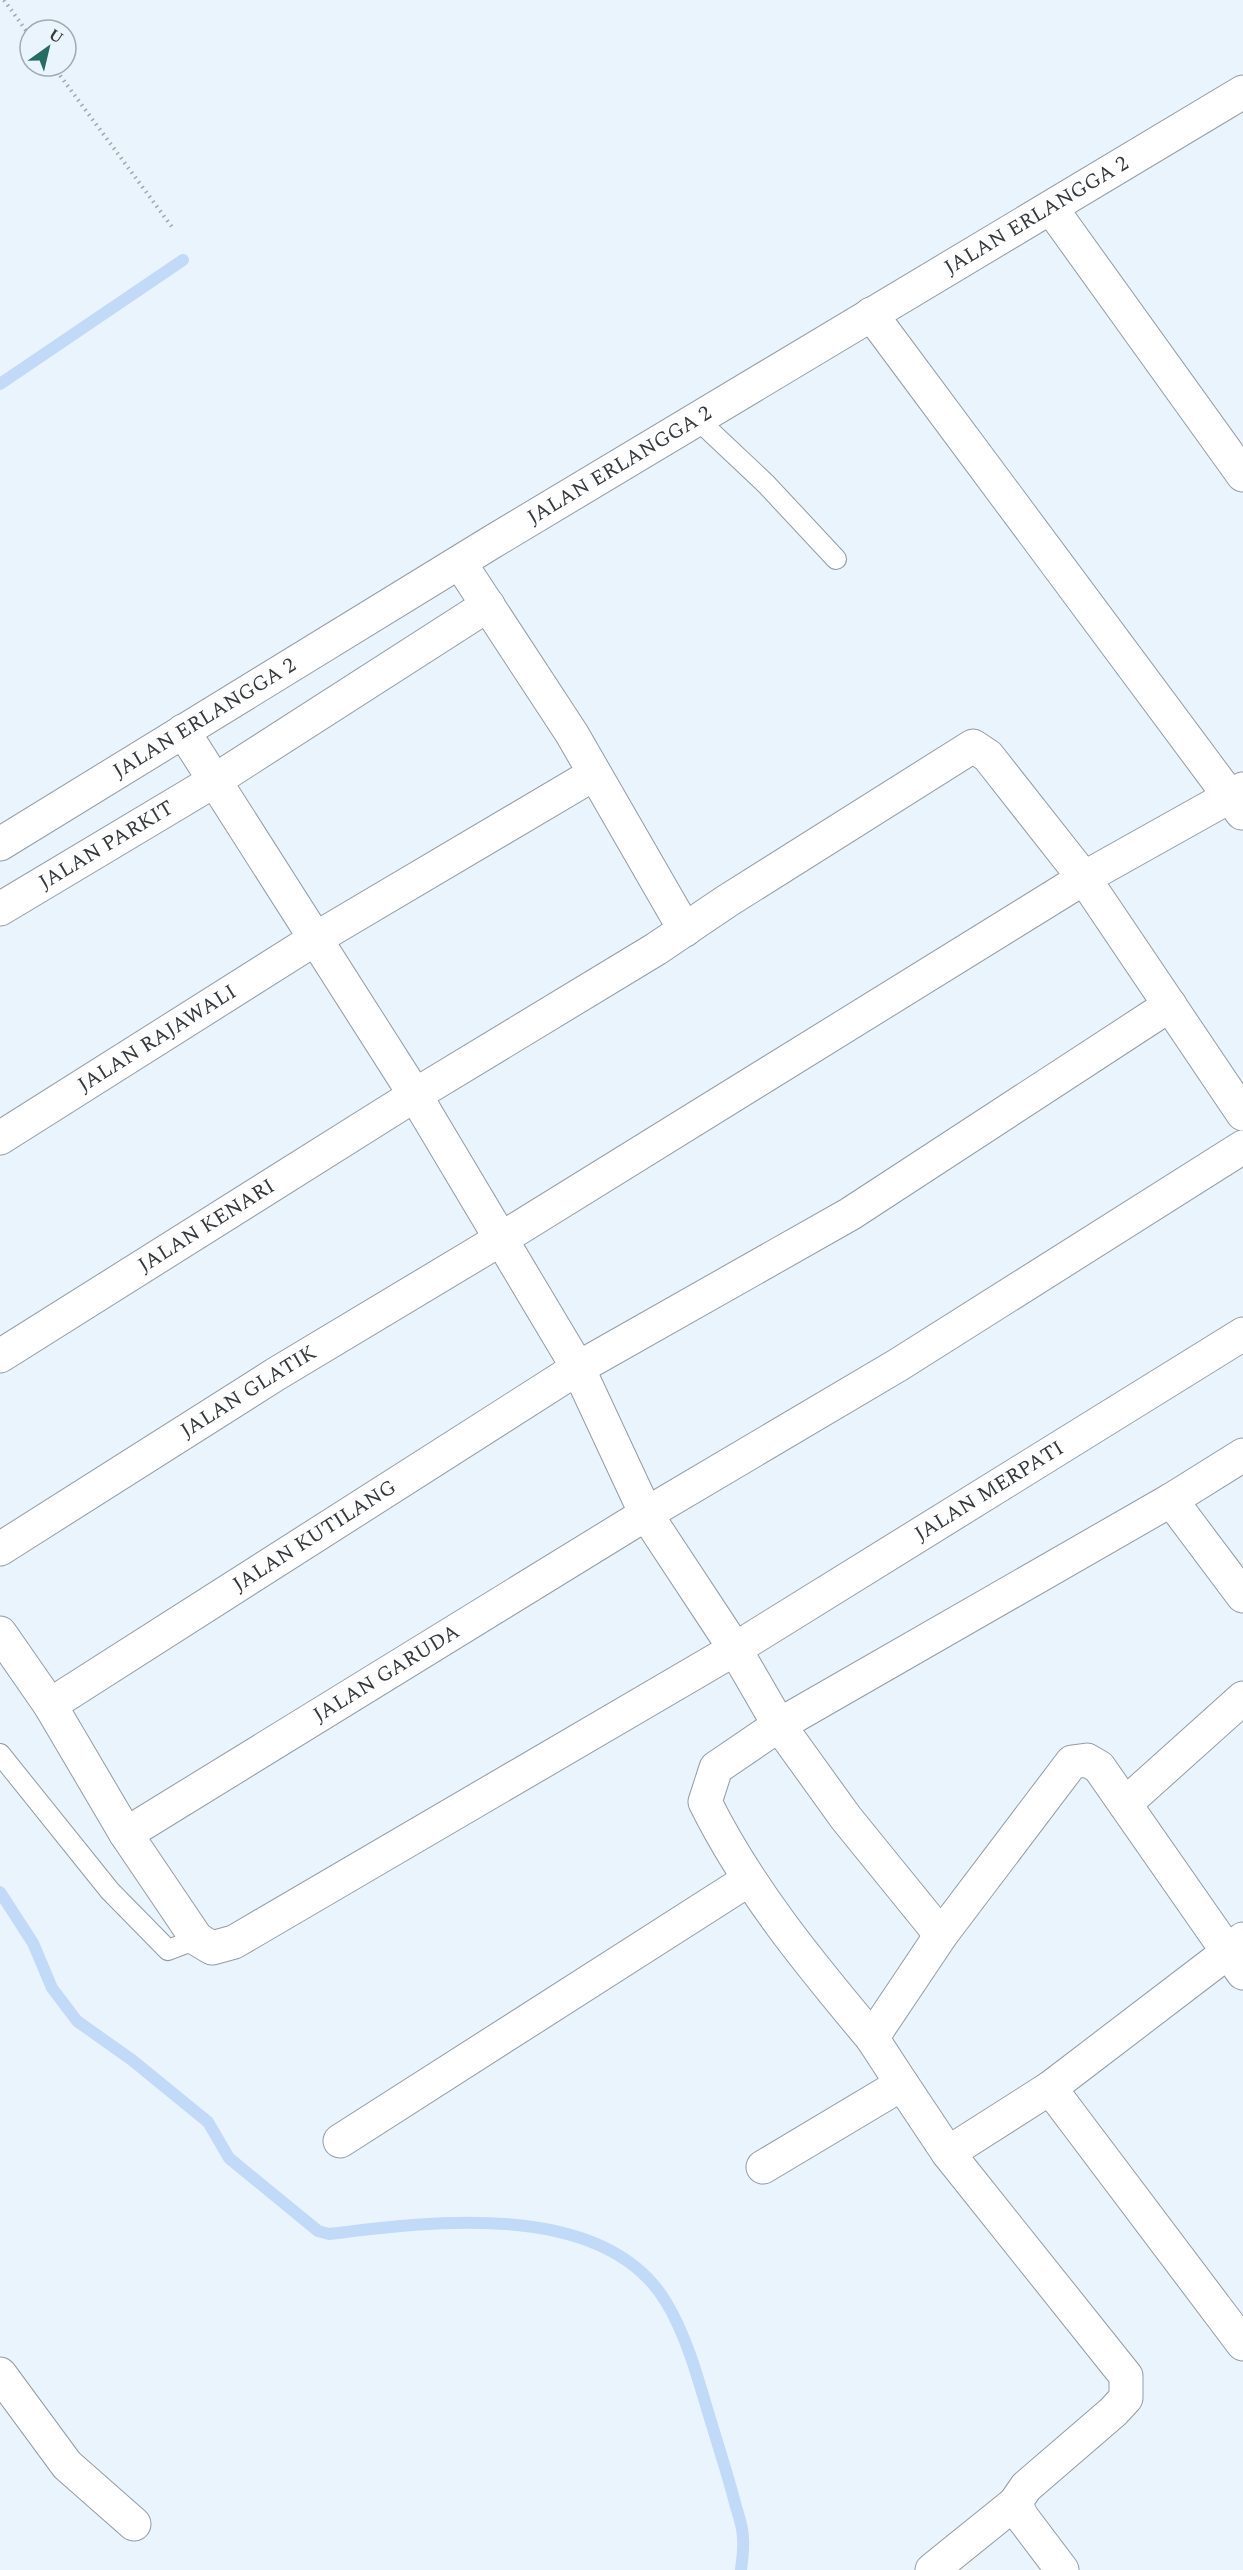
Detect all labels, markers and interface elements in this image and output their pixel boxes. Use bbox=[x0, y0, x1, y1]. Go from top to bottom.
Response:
north arrow bbox=[18, 18, 78, 78]
text: U bbox=[44, 23, 68, 50]
street label: JALAN ERLANGGA 2 bbox=[938, 148, 1135, 283]
street label: JALAN ERLANGGA 2 bbox=[521, 398, 718, 533]
street label: JALAN ERLANGGA 2 bbox=[107, 650, 302, 787]
street label: JALAN PARKIT bbox=[33, 792, 180, 898]
street label: JALAN RAJAWALI bbox=[72, 976, 243, 1101]
street label: JALAN KENARI bbox=[132, 1171, 281, 1281]
street label: JALAN GLATIK bbox=[174, 1337, 323, 1447]
street label: JALAN MERPATI bbox=[908, 1433, 1070, 1550]
street label: JALAN KUTILANG bbox=[226, 1472, 403, 1600]
street label: JALAN GARUDA bbox=[307, 1616, 466, 1731]

